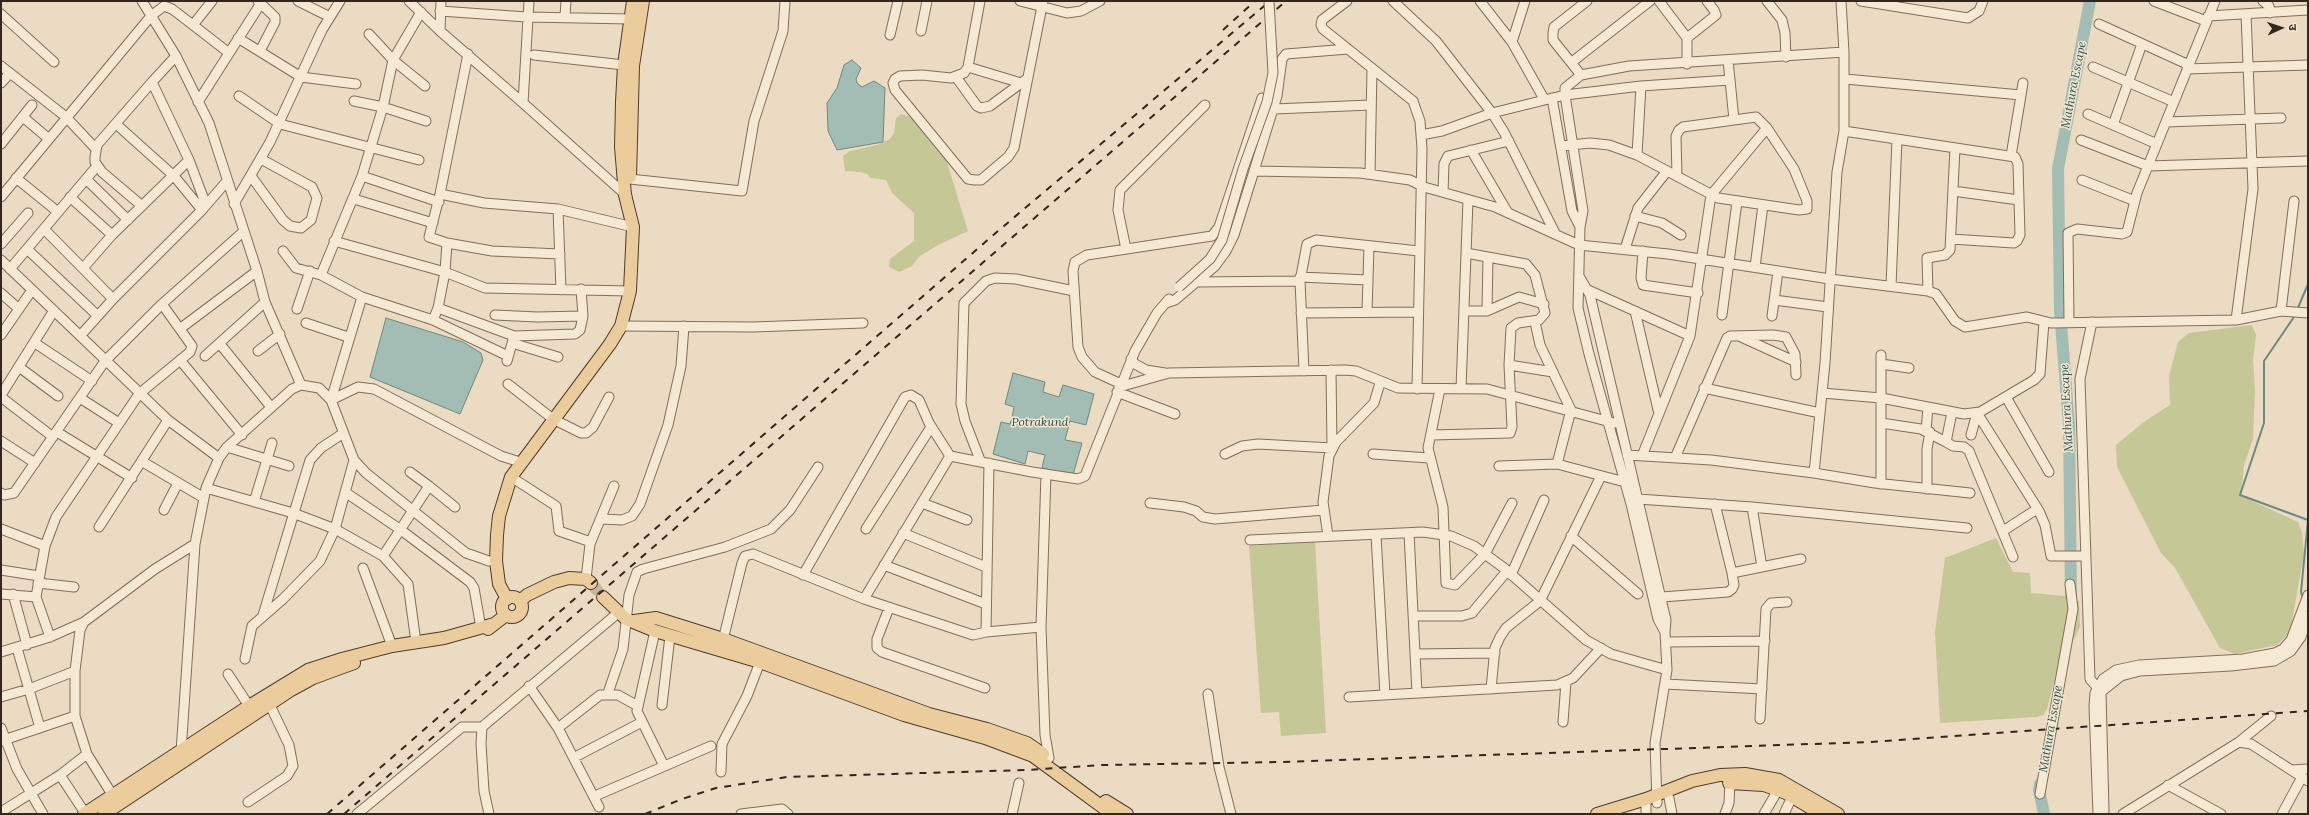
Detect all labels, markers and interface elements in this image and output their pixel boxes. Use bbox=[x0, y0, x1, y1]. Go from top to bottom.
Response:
north arrow bbox=[2261, 8, 2301, 48]
text: उ bbox=[2286, 24, 2300, 31]
water label: Mathura Escape bbox=[2059, 40, 2089, 130]
water label: Mathura Escape bbox=[2058, 364, 2076, 452]
water label: Potrakund bbox=[1012, 416, 1068, 430]
water label: Mathura Escape bbox=[2036, 684, 2066, 774]

